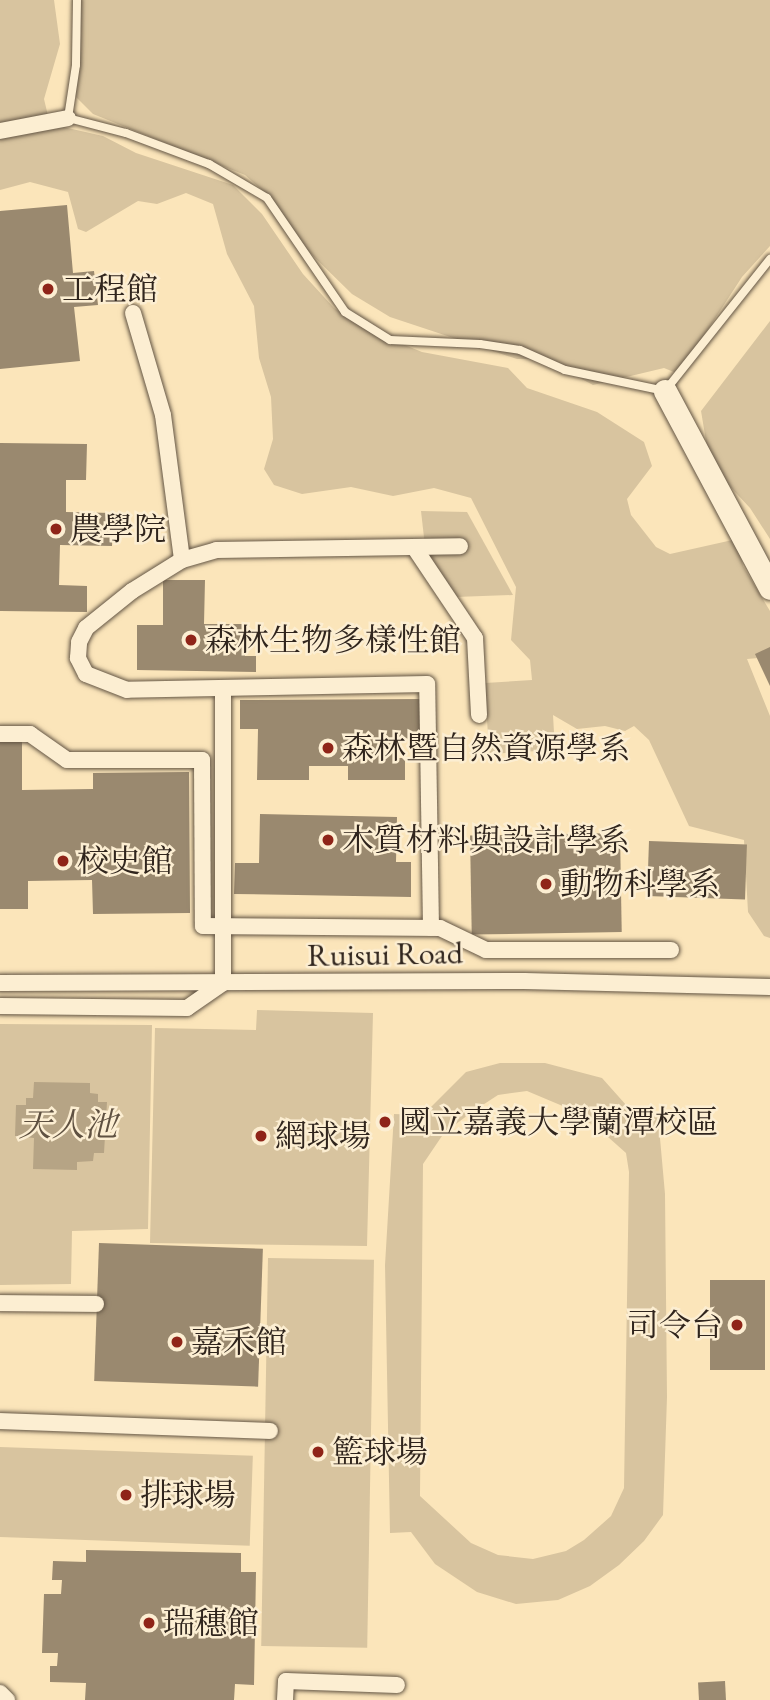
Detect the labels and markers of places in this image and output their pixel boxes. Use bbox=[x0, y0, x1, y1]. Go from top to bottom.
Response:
place label: 工程館 bbox=[62, 270, 158, 308]
marker: 工程館 bbox=[40, 281, 56, 297]
place label: 農學院 bbox=[70, 510, 166, 548]
marker: 農學院 bbox=[48, 521, 64, 537]
place label: 森林生物多樣性館 bbox=[205, 621, 461, 659]
marker: 森林生物多樣性館 bbox=[183, 632, 199, 648]
place label: 森林暨自然資源學系 bbox=[342, 729, 630, 767]
marker: 森林暨自然資源學系 bbox=[320, 740, 336, 756]
place label: 木質材料與設計學系 bbox=[342, 821, 630, 859]
marker: 木質材料與設計學系 bbox=[320, 832, 336, 848]
place label: 校史館 bbox=[77, 842, 173, 880]
marker: 校史館 bbox=[55, 853, 71, 869]
place label: 動物科學系 bbox=[560, 865, 720, 903]
marker: 動物科學系 bbox=[538, 876, 554, 892]
place label: 國立嘉義大學蘭潭校區 bbox=[399, 1103, 719, 1141]
marker: 國立嘉義大學蘭潭校區 bbox=[377, 1114, 393, 1130]
place label: 網球場 bbox=[275, 1117, 371, 1155]
marker: 網球場 bbox=[253, 1128, 269, 1144]
place label: 司令台 bbox=[627, 1306, 723, 1344]
marker: 司令台 bbox=[729, 1317, 745, 1333]
place label: 嘉禾館 bbox=[191, 1323, 287, 1361]
marker: 嘉禾館 bbox=[169, 1334, 185, 1350]
place label: 籃球場 bbox=[332, 1433, 428, 1471]
marker: 籃球場 bbox=[310, 1444, 326, 1460]
place label: 排球場 bbox=[140, 1476, 236, 1514]
marker: 排球場 bbox=[118, 1487, 134, 1503]
place label: 瑞穗館 bbox=[163, 1604, 259, 1642]
marker: 瑞穗館 bbox=[141, 1615, 157, 1631]

